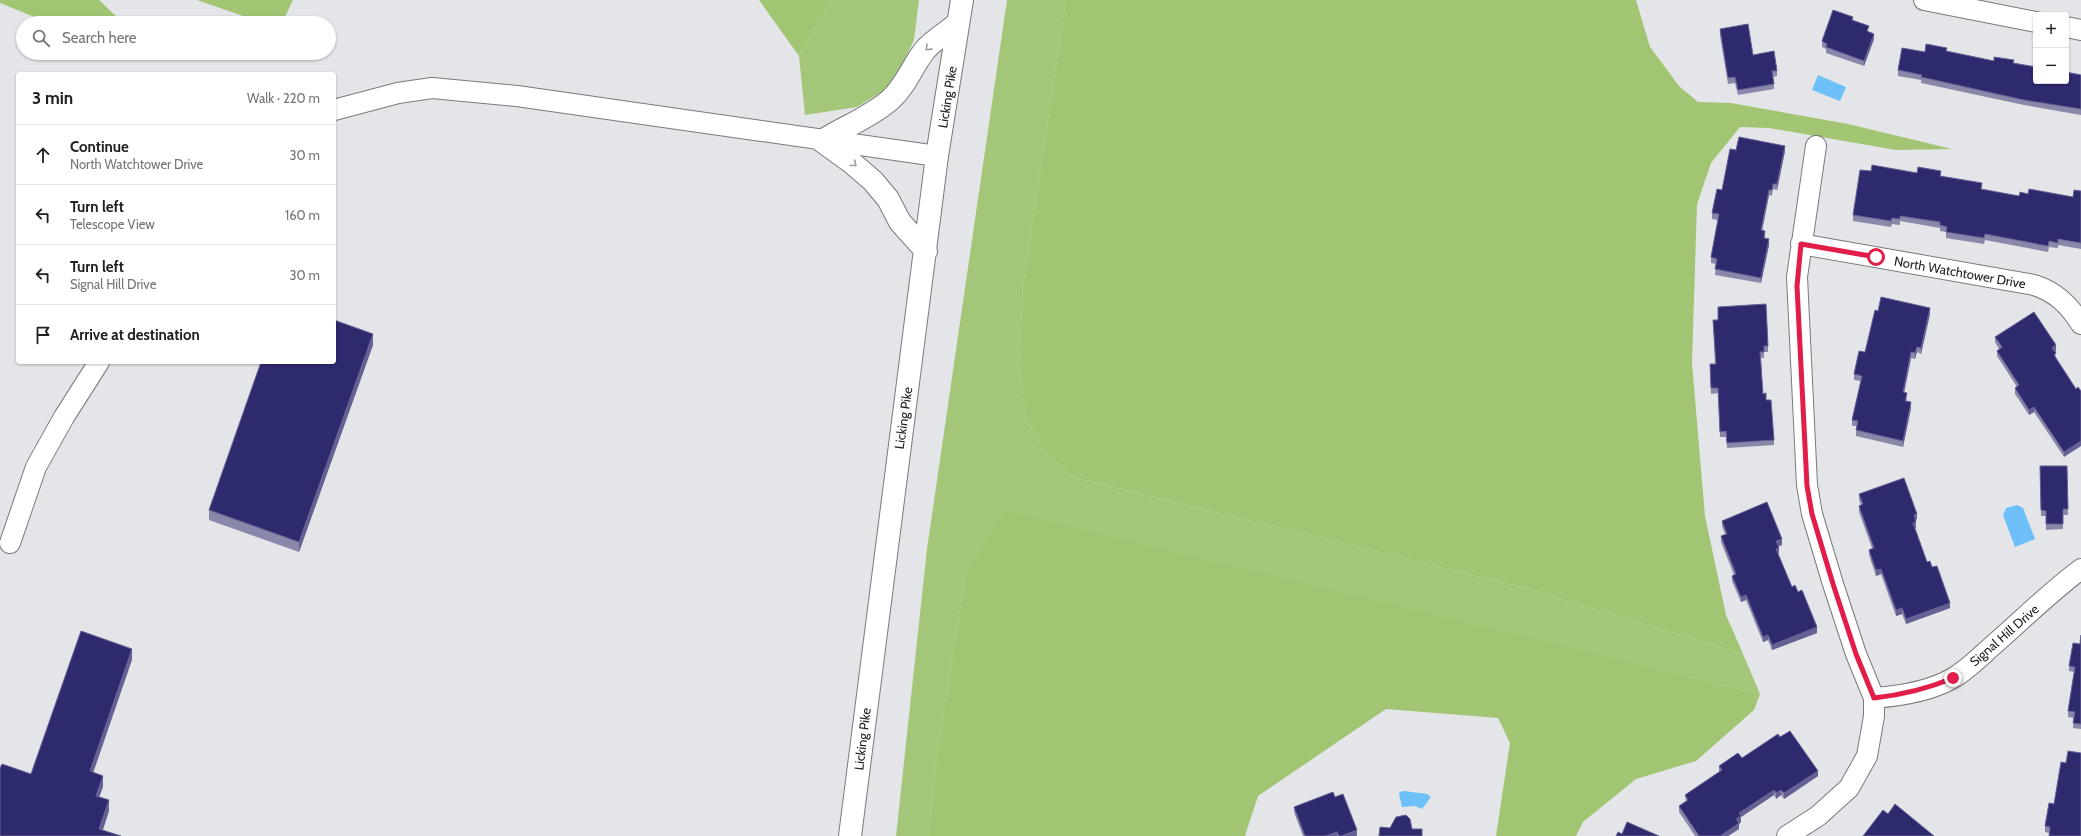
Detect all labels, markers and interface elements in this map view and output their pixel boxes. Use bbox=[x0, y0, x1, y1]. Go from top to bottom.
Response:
map controls bbox=[2033, 12, 2069, 84]
button: + bbox=[2033, 12, 2069, 48]
search box bbox=[16, 16, 336, 60]
icon: search bbox=[30, 27, 52, 49]
text: Search here bbox=[62, 29, 137, 47]
one-way arrow bbox=[925, 43, 933, 51]
button: − bbox=[2033, 48, 2069, 84]
street label: Licking Pike bbox=[934, 64, 960, 129]
text: 3 min bbox=[32, 88, 73, 108]
text: Walk · 220 m bbox=[247, 90, 320, 106]
text: Continue bbox=[70, 138, 129, 156]
icon: ahead bbox=[32, 144, 54, 166]
text: 30 m bbox=[290, 147, 320, 163]
text: North Watchtower Drive bbox=[70, 156, 203, 172]
one-way arrow bbox=[849, 159, 856, 166]
text: Turn left bbox=[70, 198, 124, 216]
icon: left bbox=[32, 204, 54, 226]
text: 160 m bbox=[285, 207, 320, 223]
text: Telescope View bbox=[70, 216, 155, 232]
route start bbox=[1867, 248, 1885, 266]
street label: North Watchtower Drive bbox=[1893, 253, 2027, 292]
text: Turn left bbox=[70, 258, 124, 276]
icon: left bbox=[32, 264, 54, 286]
text: 30 m bbox=[290, 267, 320, 283]
text: Signal Hill Drive bbox=[70, 276, 156, 292]
icon: arrive bbox=[32, 324, 54, 346]
text: Arrive at destination bbox=[70, 326, 200, 344]
street label: Licking Pike bbox=[891, 385, 915, 450]
street label: Signal Hill Drive bbox=[1966, 600, 2042, 669]
route end bbox=[1944, 669, 1962, 687]
street label: Licking Pike bbox=[850, 707, 874, 771]

